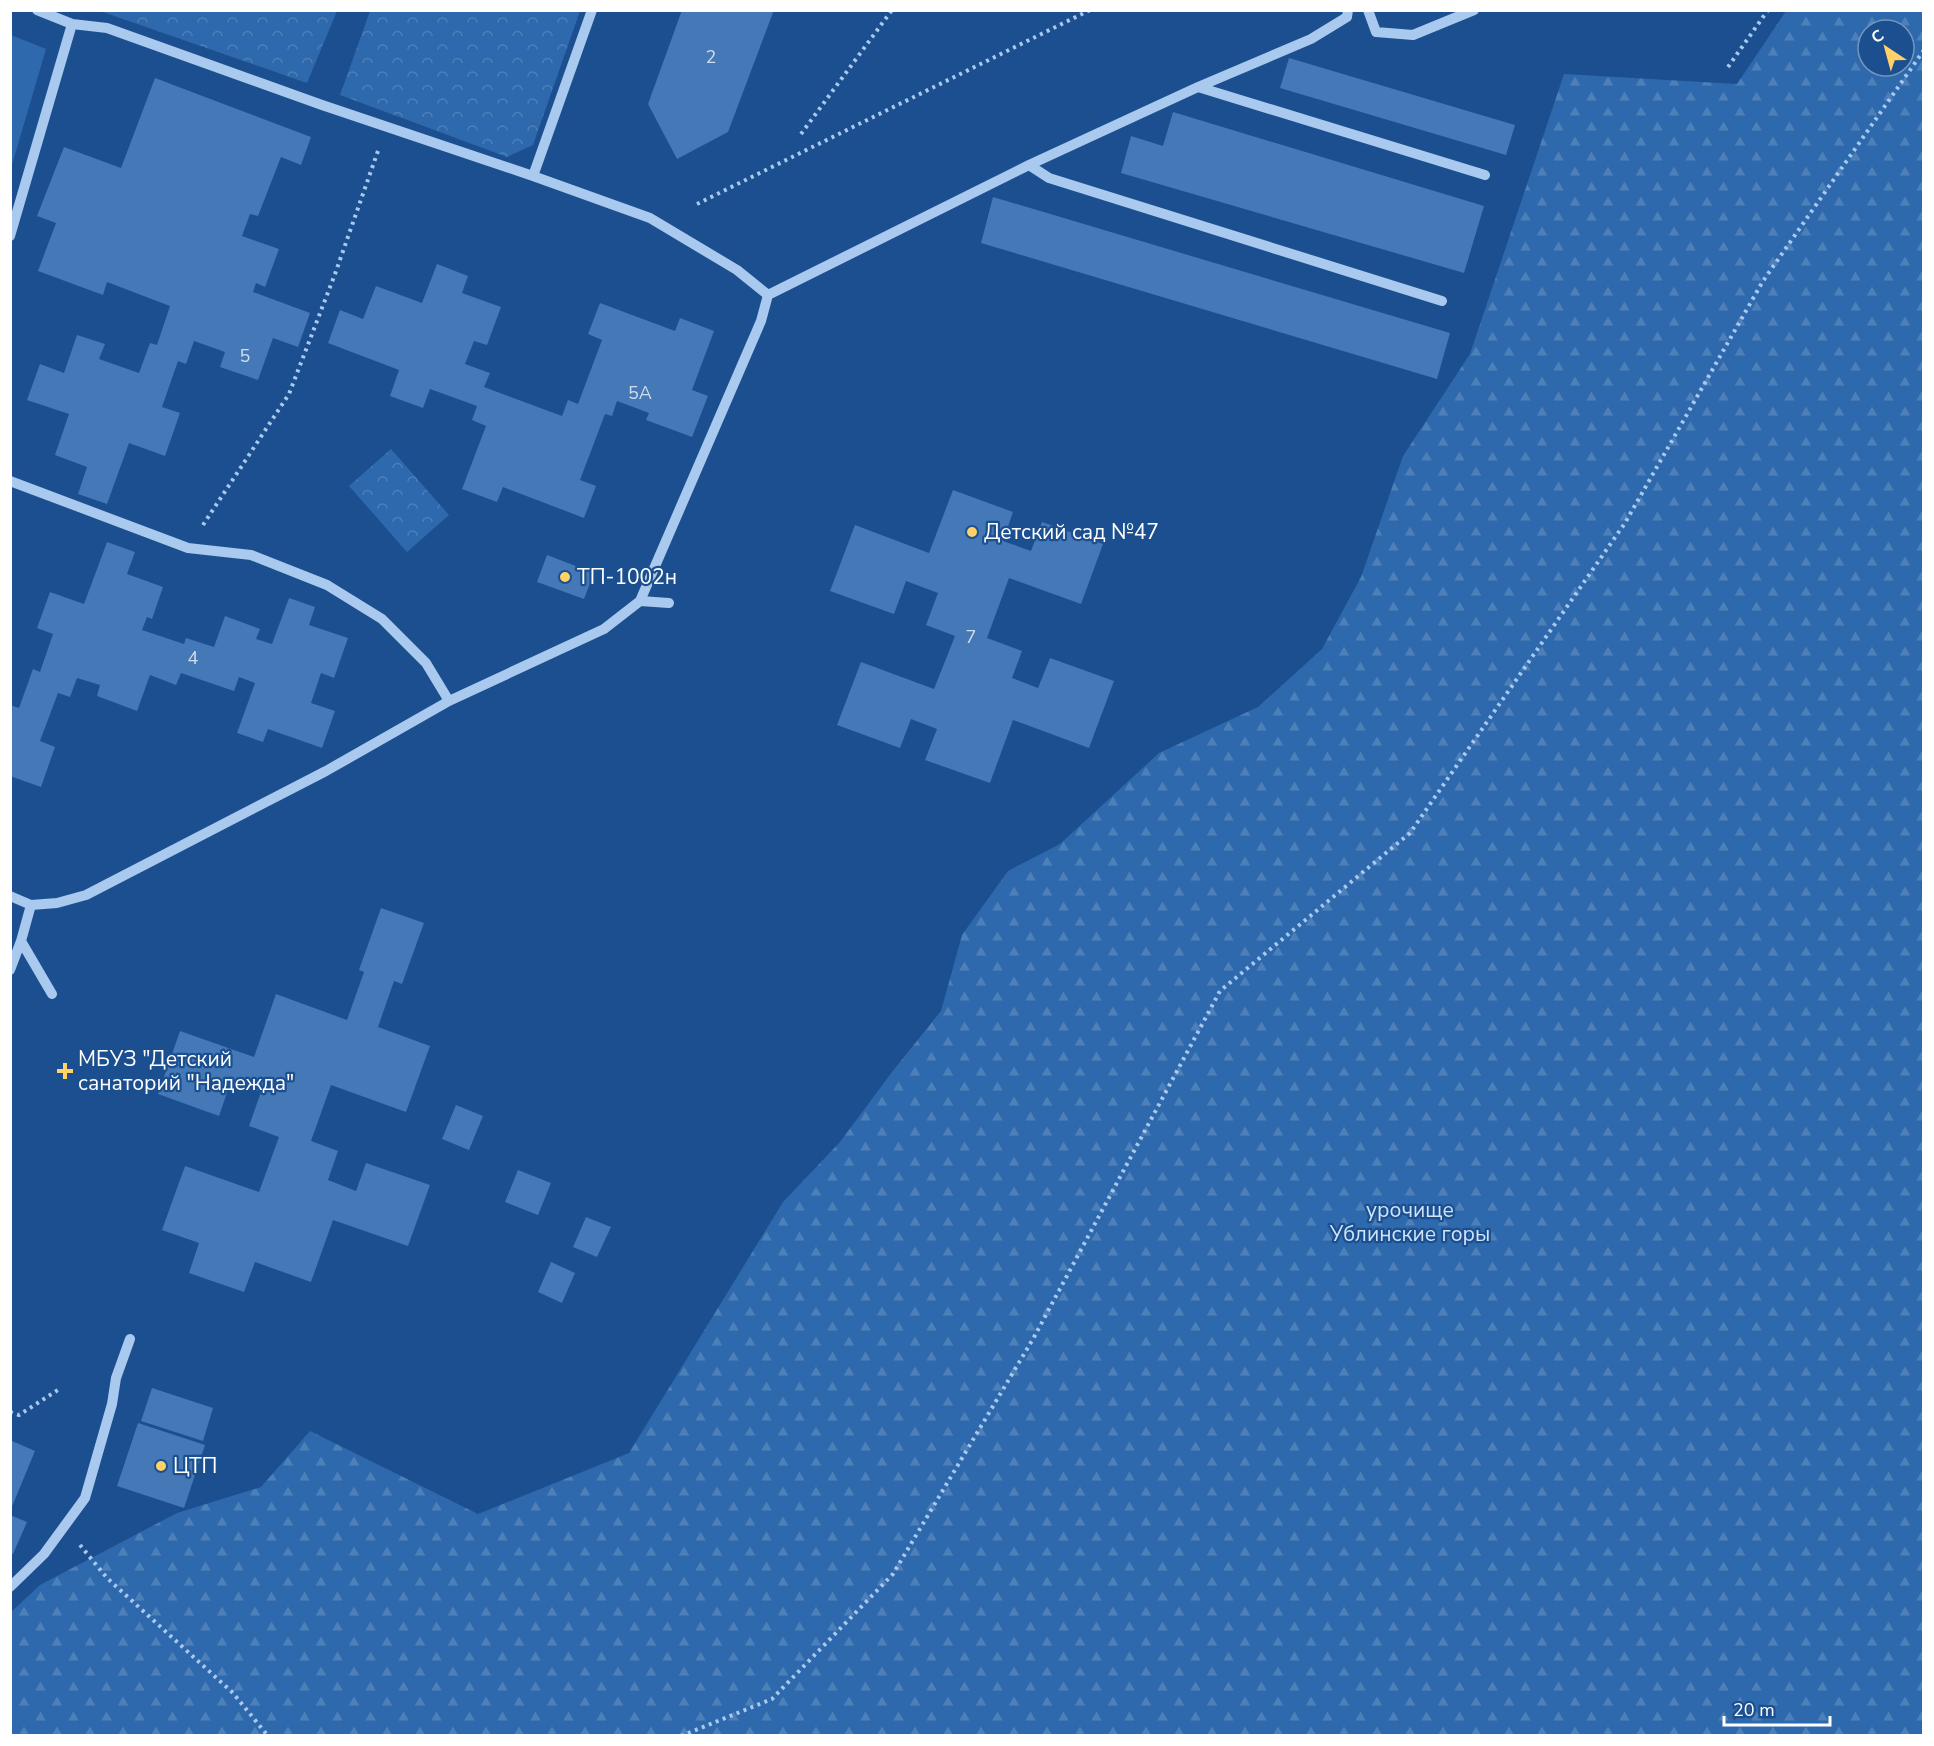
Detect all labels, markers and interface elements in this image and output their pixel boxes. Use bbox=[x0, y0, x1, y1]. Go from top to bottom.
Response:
north arrow bbox=[1856, 18, 1916, 78]
text: С bbox=[1867, 25, 1889, 49]
house number: 2 bbox=[706, 45, 716, 69]
house number: 5 bbox=[240, 344, 250, 368]
house number: 5А bbox=[628, 381, 652, 405]
place label: Детский сад №47 bbox=[984, 518, 1159, 546]
marker: Детский сад №47 bbox=[965, 525, 979, 539]
place label: ТП-1002н bbox=[577, 563, 677, 591]
marker: ТП-1002н bbox=[558, 570, 572, 584]
house number: 7 bbox=[966, 625, 976, 649]
house number: 4 bbox=[188, 646, 199, 670]
place label: МБУЗ "Детский санаторий "Надежда" bbox=[78, 1045, 294, 1097]
marker: МБУЗ "Детский санаторий "Надежда" bbox=[56, 1062, 74, 1080]
park label: урочище Ублинские горы bbox=[1329, 1196, 1490, 1248]
place label: ЦТП bbox=[173, 1452, 218, 1480]
marker: ЦТП bbox=[154, 1459, 168, 1473]
scale bar bbox=[1724, 1689, 1830, 1727]
text: 20 m bbox=[1733, 1698, 1775, 1722]

